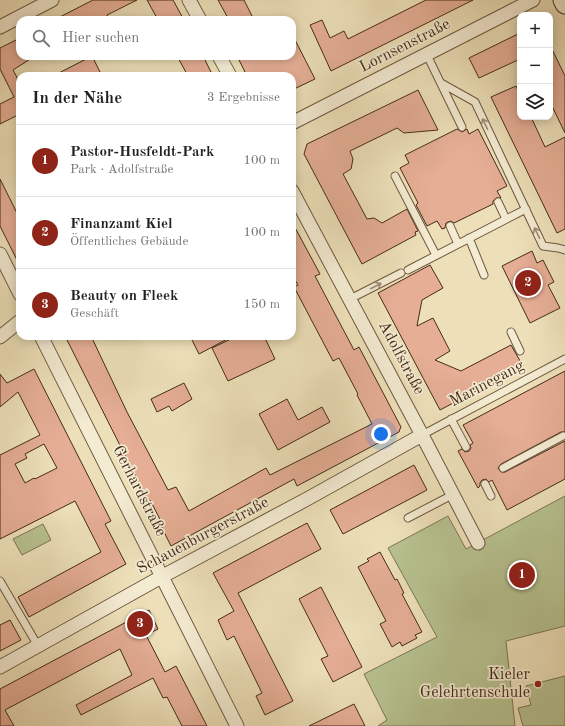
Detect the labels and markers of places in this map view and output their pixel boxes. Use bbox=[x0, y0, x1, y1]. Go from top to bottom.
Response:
pin: 2 bbox=[515, 268, 541, 298]
pin: 1 bbox=[509, 560, 535, 590]
pin: 3 bbox=[127, 609, 153, 639]
place label: Kieler Gelehrtenschule bbox=[420, 667, 530, 701]
marker: Kieler Gelehrtenschule bbox=[533, 679, 543, 689]

